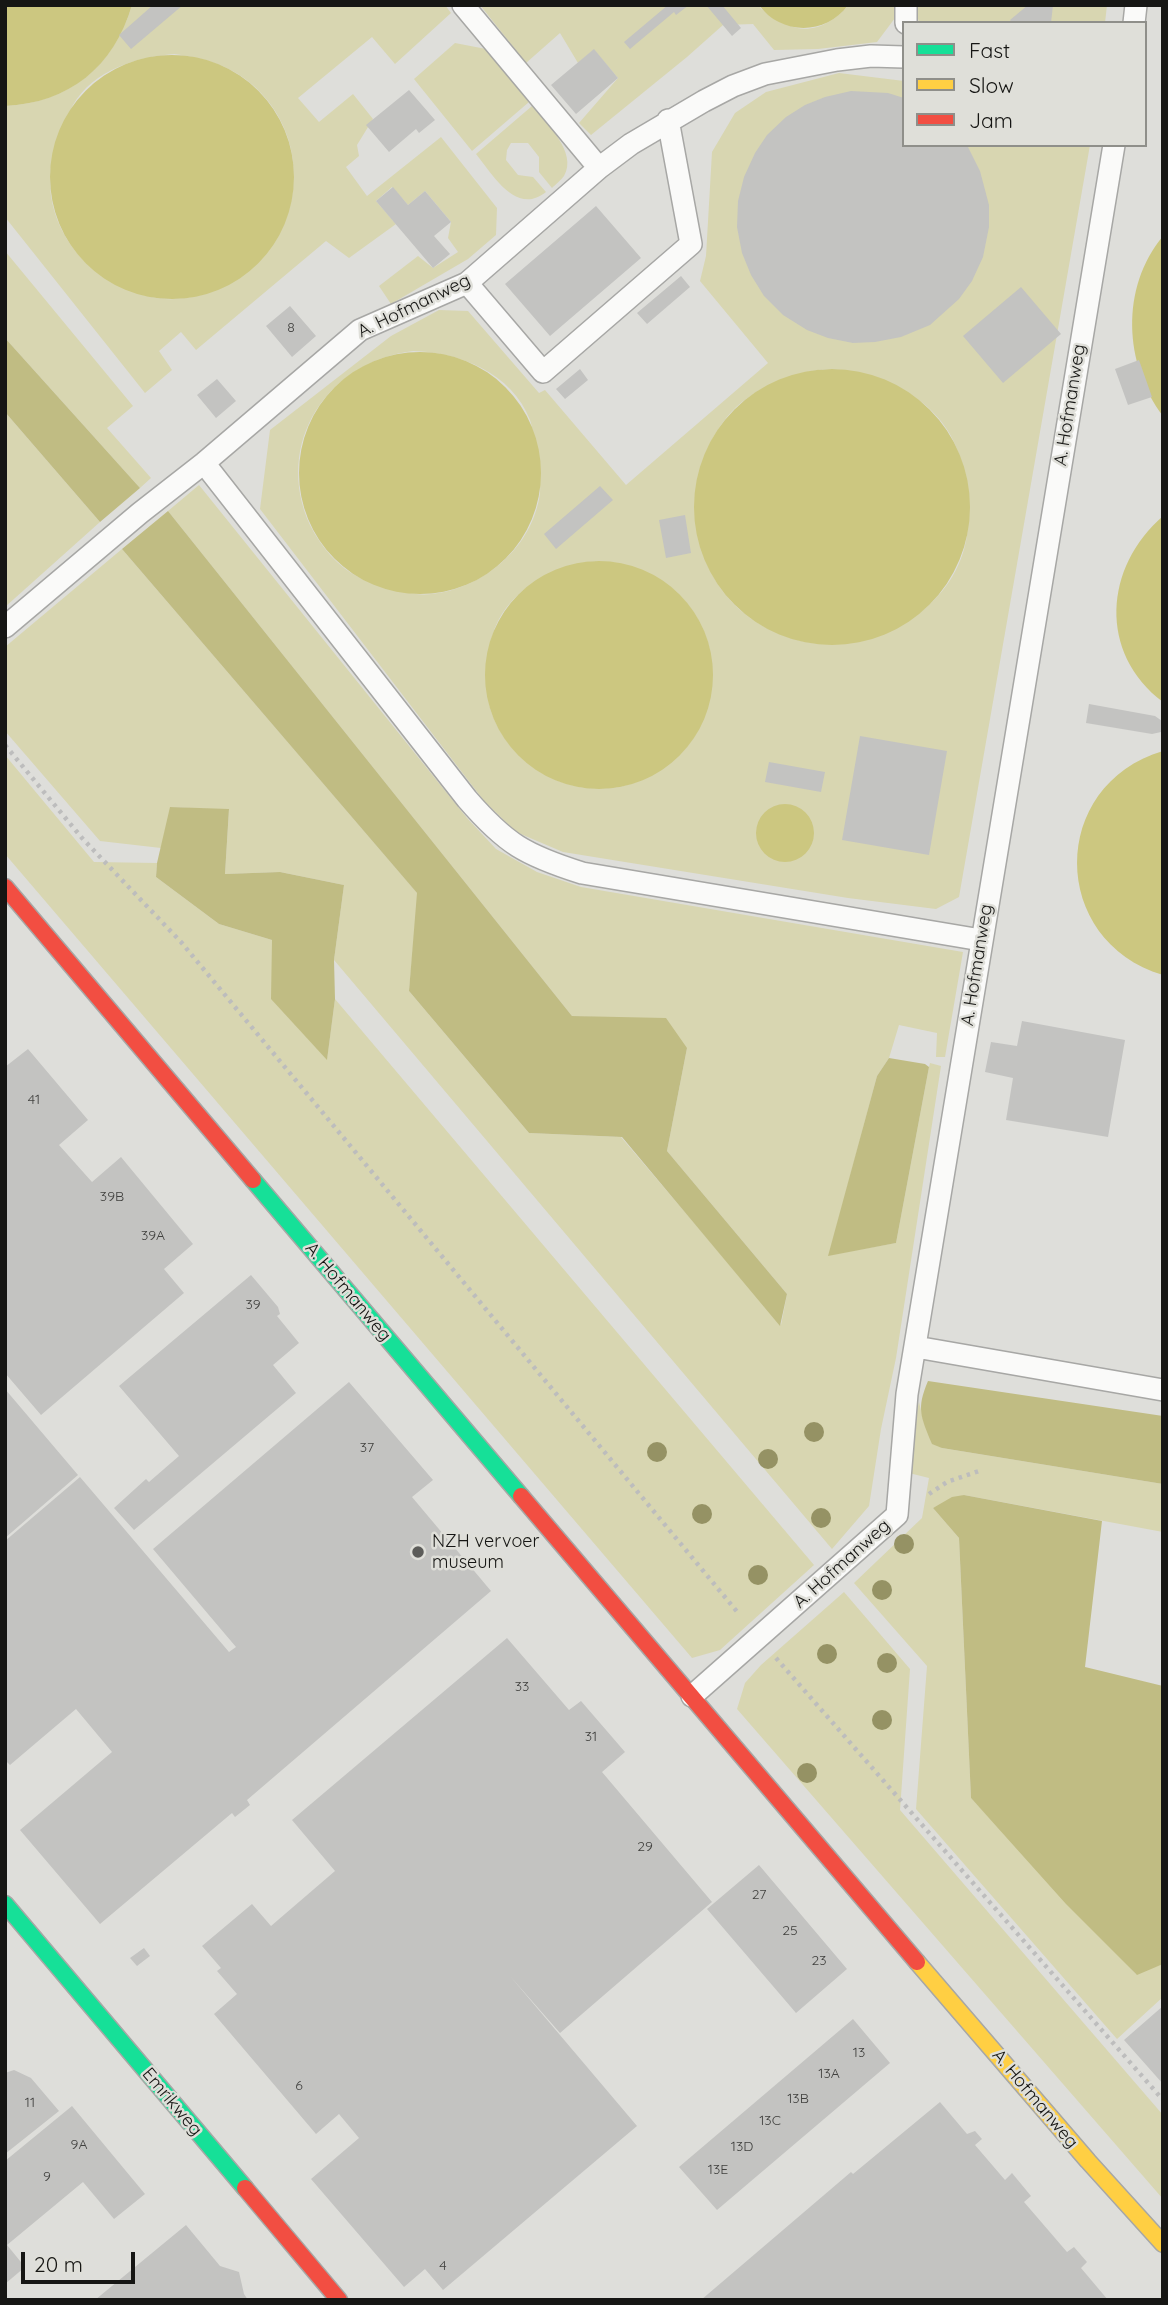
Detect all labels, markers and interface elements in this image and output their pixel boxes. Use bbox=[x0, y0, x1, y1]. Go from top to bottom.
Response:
legend bbox=[902, 21, 1147, 147]
text: Fast bbox=[969, 37, 1010, 63]
text: Slow bbox=[969, 72, 1014, 98]
text: Jam bbox=[969, 107, 1013, 133]
street label: A. Hofmanweg bbox=[354, 269, 474, 343]
house number: 8 bbox=[287, 320, 295, 336]
street label: A. Hofmanweg bbox=[1050, 343, 1090, 467]
street label: A. Hofmanweg bbox=[957, 903, 997, 1027]
house number: 41 bbox=[28, 1092, 40, 1108]
house number: 39B bbox=[100, 1189, 124, 1205]
house number: 39A bbox=[141, 1228, 165, 1244]
street label: A. Hofmanweg bbox=[300, 1238, 396, 1346]
house number: 39 bbox=[245, 1297, 261, 1313]
house number: 37 bbox=[360, 1440, 374, 1456]
street label: A. Hofmanweg bbox=[789, 1515, 895, 1613]
place label: NZH vervoer museum bbox=[432, 1531, 539, 1574]
marker: NZH vervoer museum bbox=[410, 1544, 426, 1560]
house number: 33 bbox=[515, 1679, 529, 1695]
house number: 31 bbox=[585, 1729, 597, 1745]
house number: 29 bbox=[637, 1839, 653, 1855]
house number: 27 bbox=[752, 1887, 766, 1903]
house number: 25 bbox=[782, 1923, 798, 1939]
house number: 23 bbox=[811, 1953, 827, 1969]
house number: 13 bbox=[853, 2045, 865, 2061]
street label: A. Hofmanweg bbox=[987, 2045, 1083, 2153]
street label: Emrikweg bbox=[137, 2064, 207, 2140]
house number: 13A bbox=[818, 2066, 840, 2082]
house number: 6 bbox=[295, 2078, 303, 2094]
house number: 13B bbox=[787, 2091, 809, 2107]
house number: 11 bbox=[25, 2095, 35, 2111]
house number: 13C bbox=[759, 2113, 781, 2129]
house number: 9A bbox=[71, 2137, 87, 2153]
house number: 13D bbox=[731, 2139, 753, 2155]
house number: 13E bbox=[708, 2162, 728, 2178]
house number: 9 bbox=[43, 2169, 51, 2185]
scale bar bbox=[24, 2238, 138, 2282]
text: 20 m bbox=[34, 2251, 83, 2277]
house number: 4 bbox=[439, 2258, 447, 2274]

